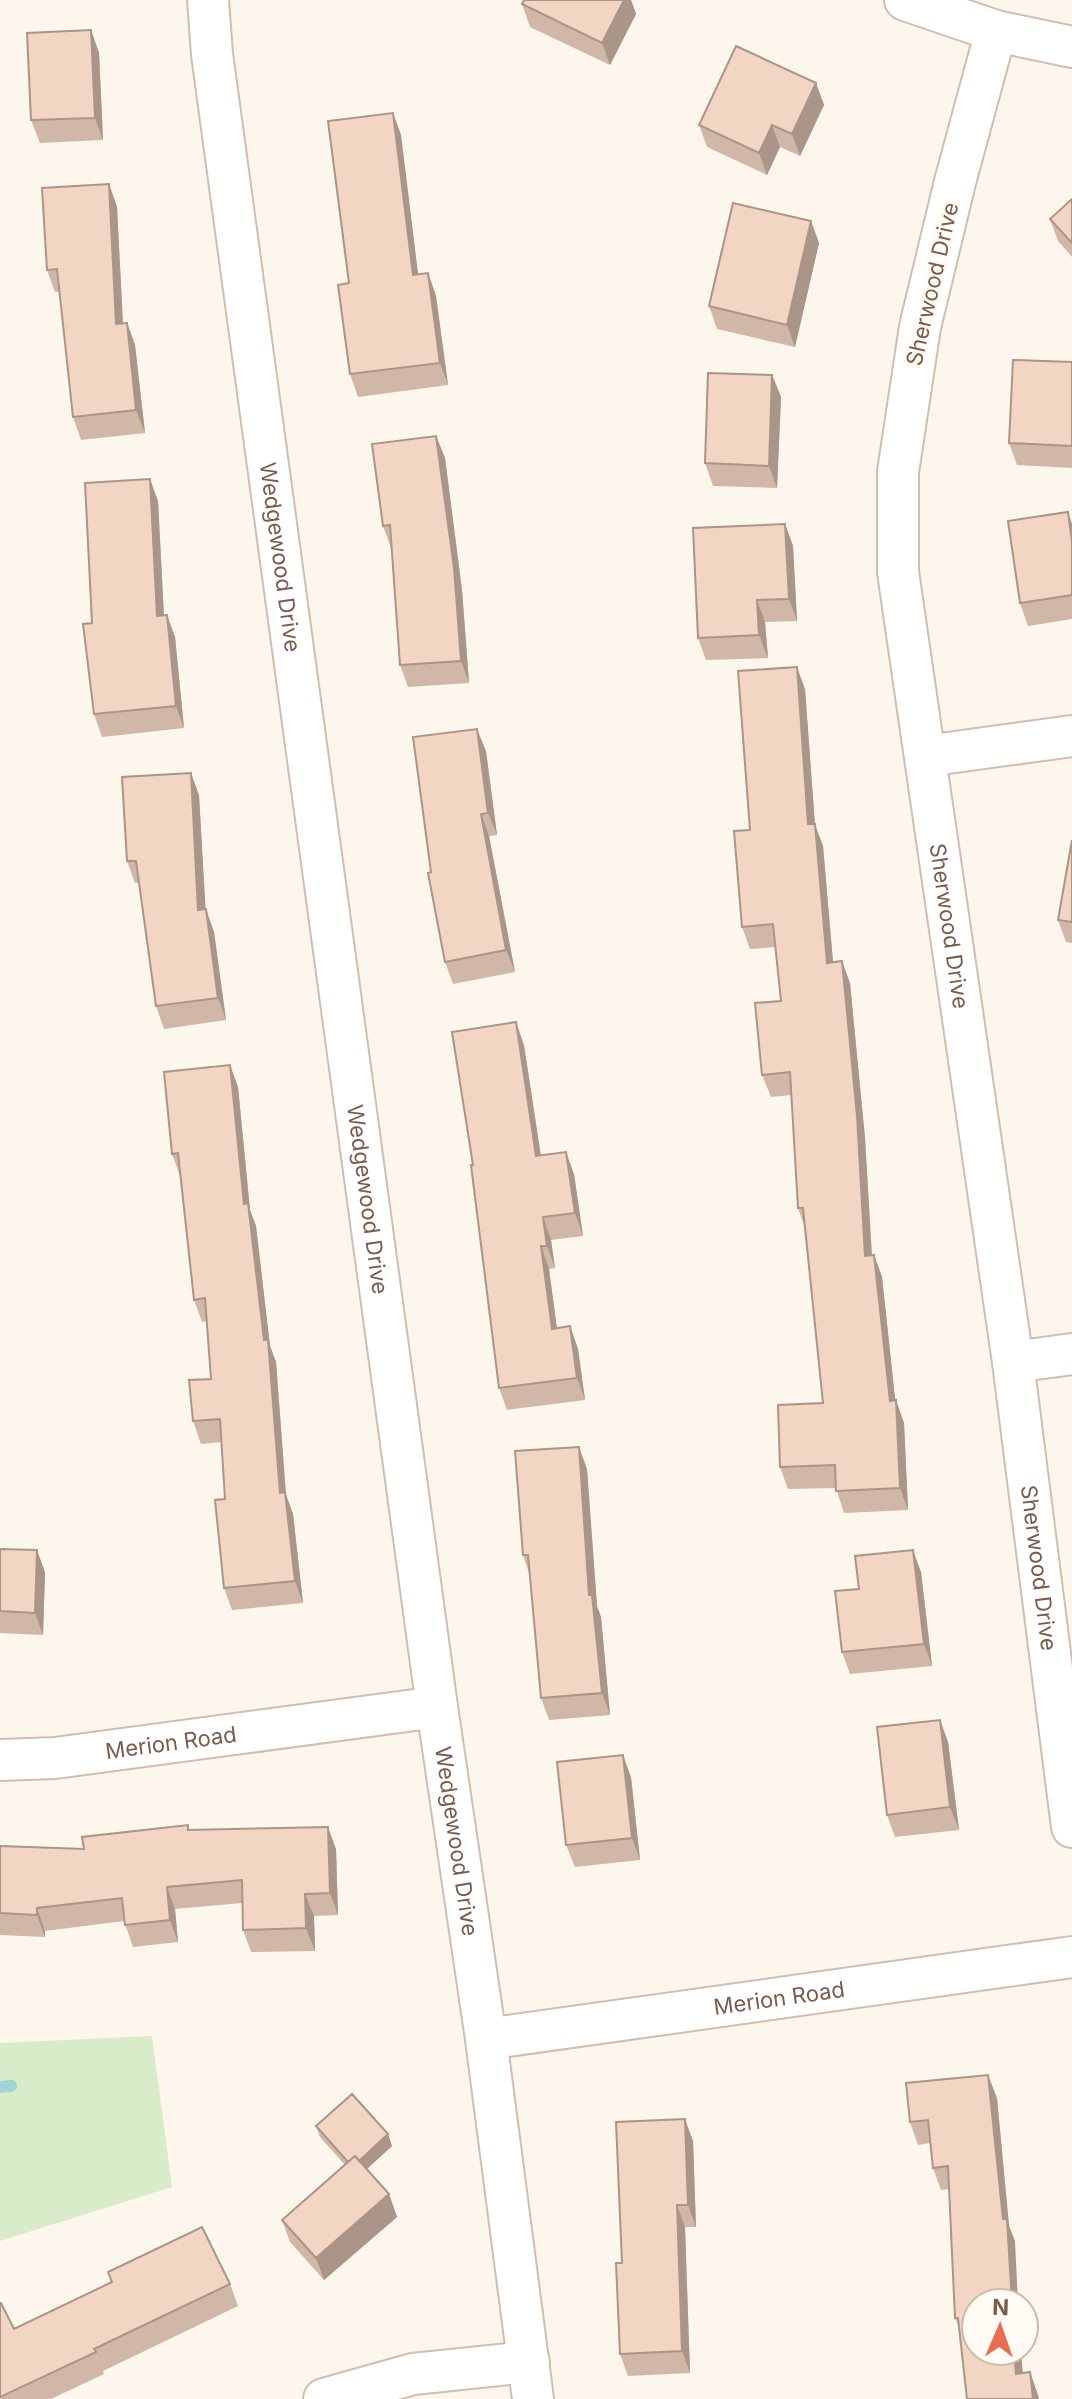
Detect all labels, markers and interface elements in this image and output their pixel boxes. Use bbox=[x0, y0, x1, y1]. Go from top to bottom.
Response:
street label: Sherwood Drive bbox=[901, 200, 963, 368]
street label: Wedgewood Drive bbox=[255, 461, 306, 654]
street label: Sherwood Drive bbox=[925, 842, 974, 1010]
street label: Wedgewood Drive bbox=[342, 1103, 394, 1296]
street label: Sherwood Drive bbox=[1016, 1483, 1062, 1652]
street label: Merion Road bbox=[104, 1721, 238, 1764]
street label: Wedgewood Drive bbox=[430, 1745, 484, 1938]
street label: Merion Road bbox=[712, 1976, 846, 2020]
north arrow bbox=[960, 2287, 1040, 2367]
text: N bbox=[992, 2294, 1010, 2320]

